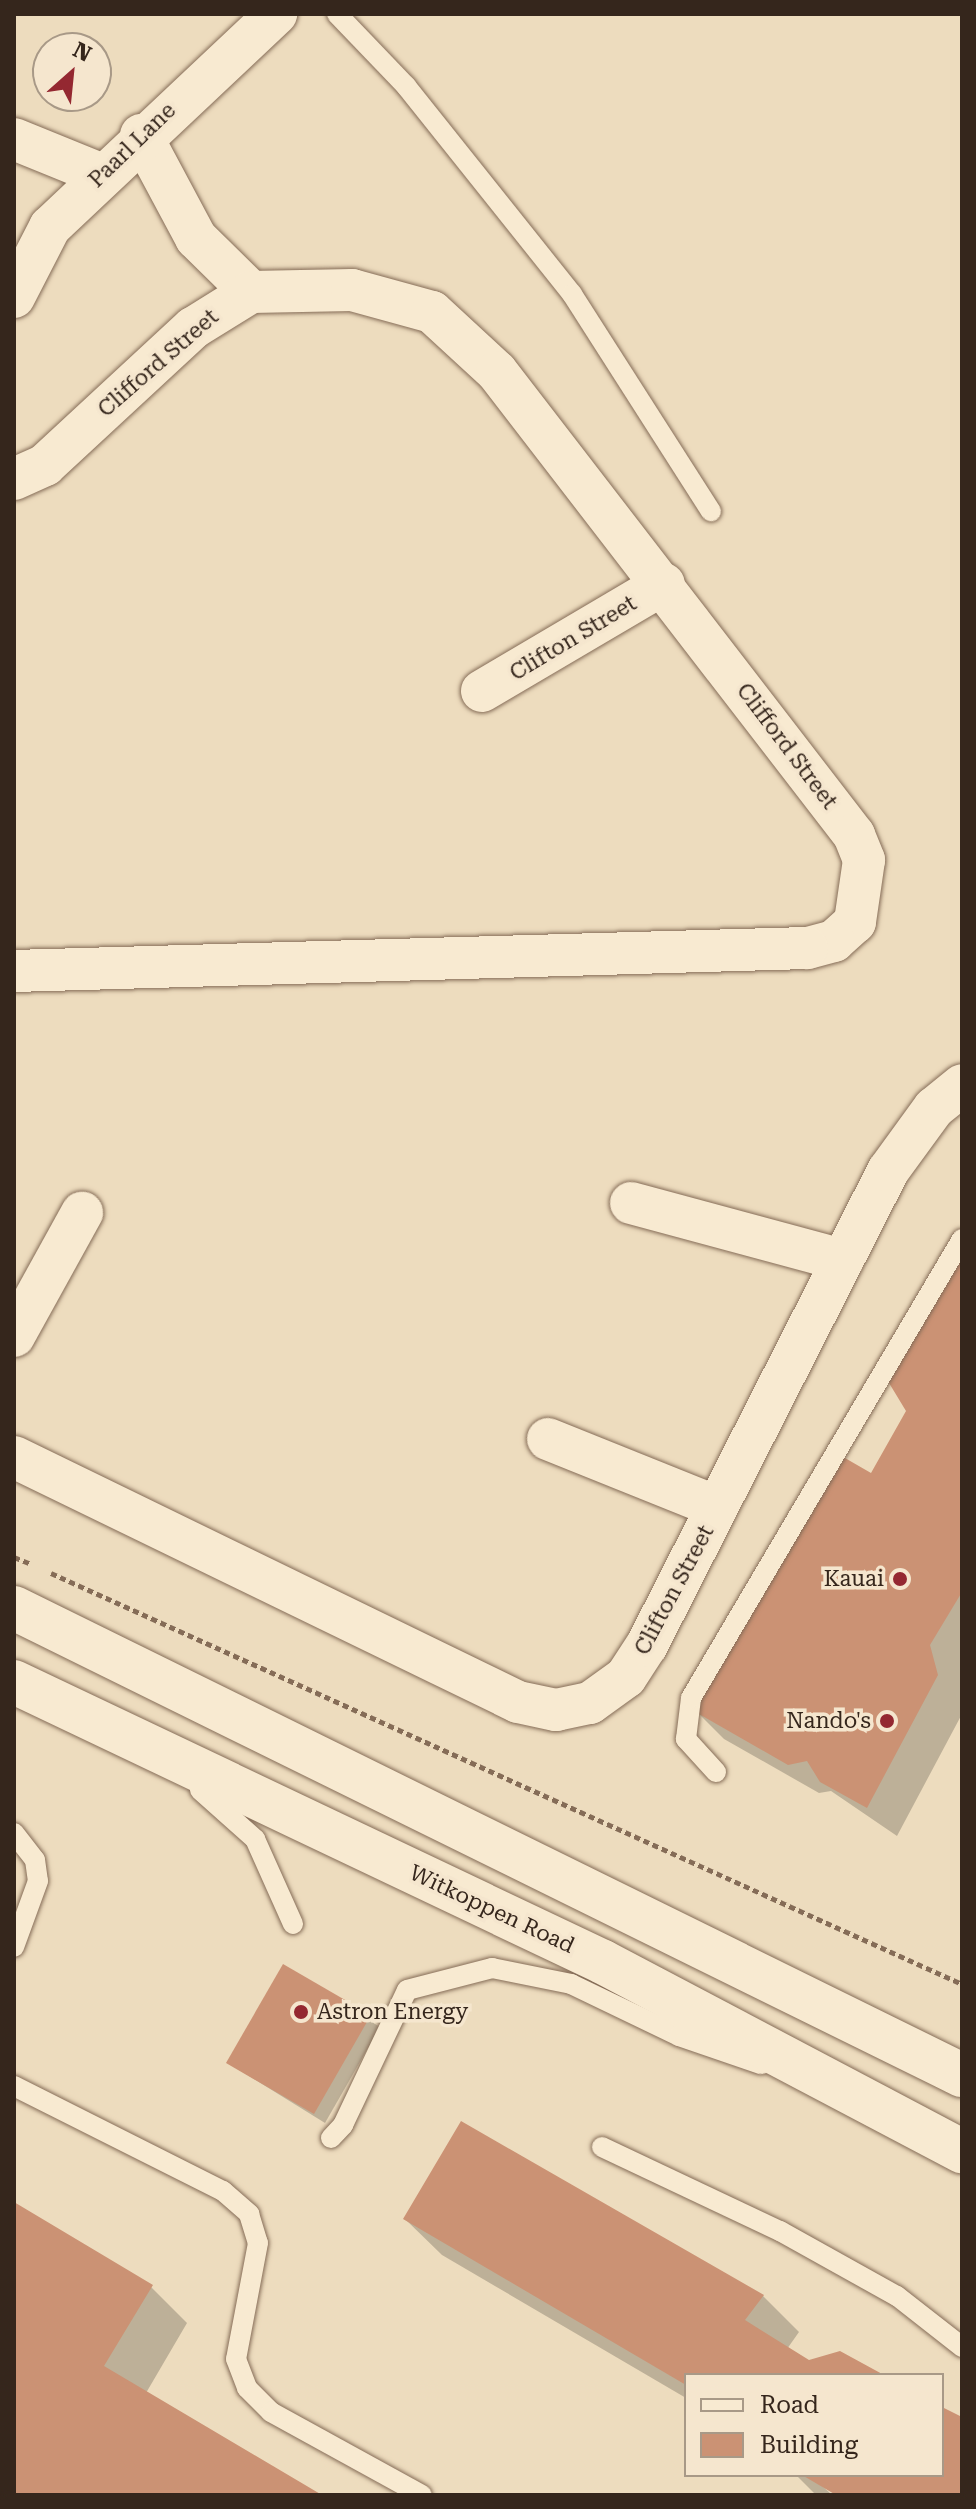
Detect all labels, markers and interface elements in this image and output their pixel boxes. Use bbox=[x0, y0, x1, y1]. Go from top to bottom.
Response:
north arrow bbox=[32, 32, 112, 112]
text: N bbox=[69, 37, 95, 67]
street label: Paarl Lane bbox=[83, 97, 181, 193]
street label: Clifford Street bbox=[93, 304, 223, 422]
street label: Clifton Street bbox=[505, 590, 641, 686]
street label: Clifford Street bbox=[731, 678, 843, 814]
street label: Clifton Street bbox=[629, 1521, 719, 1659]
place label: Kauai bbox=[824, 1566, 884, 1592]
marker: Kauai bbox=[891, 1570, 909, 1588]
place label: Nando's bbox=[786, 1708, 871, 1734]
marker: Nando's bbox=[878, 1712, 896, 1730]
street label: Witkoppen Road bbox=[405, 1859, 579, 1959]
place label: Astron Energy bbox=[317, 1999, 468, 2025]
marker: Astron Energy bbox=[292, 2003, 310, 2021]
legend bbox=[684, 2373, 944, 2477]
text: Road bbox=[760, 2391, 819, 2419]
text: Building bbox=[760, 2431, 858, 2459]

